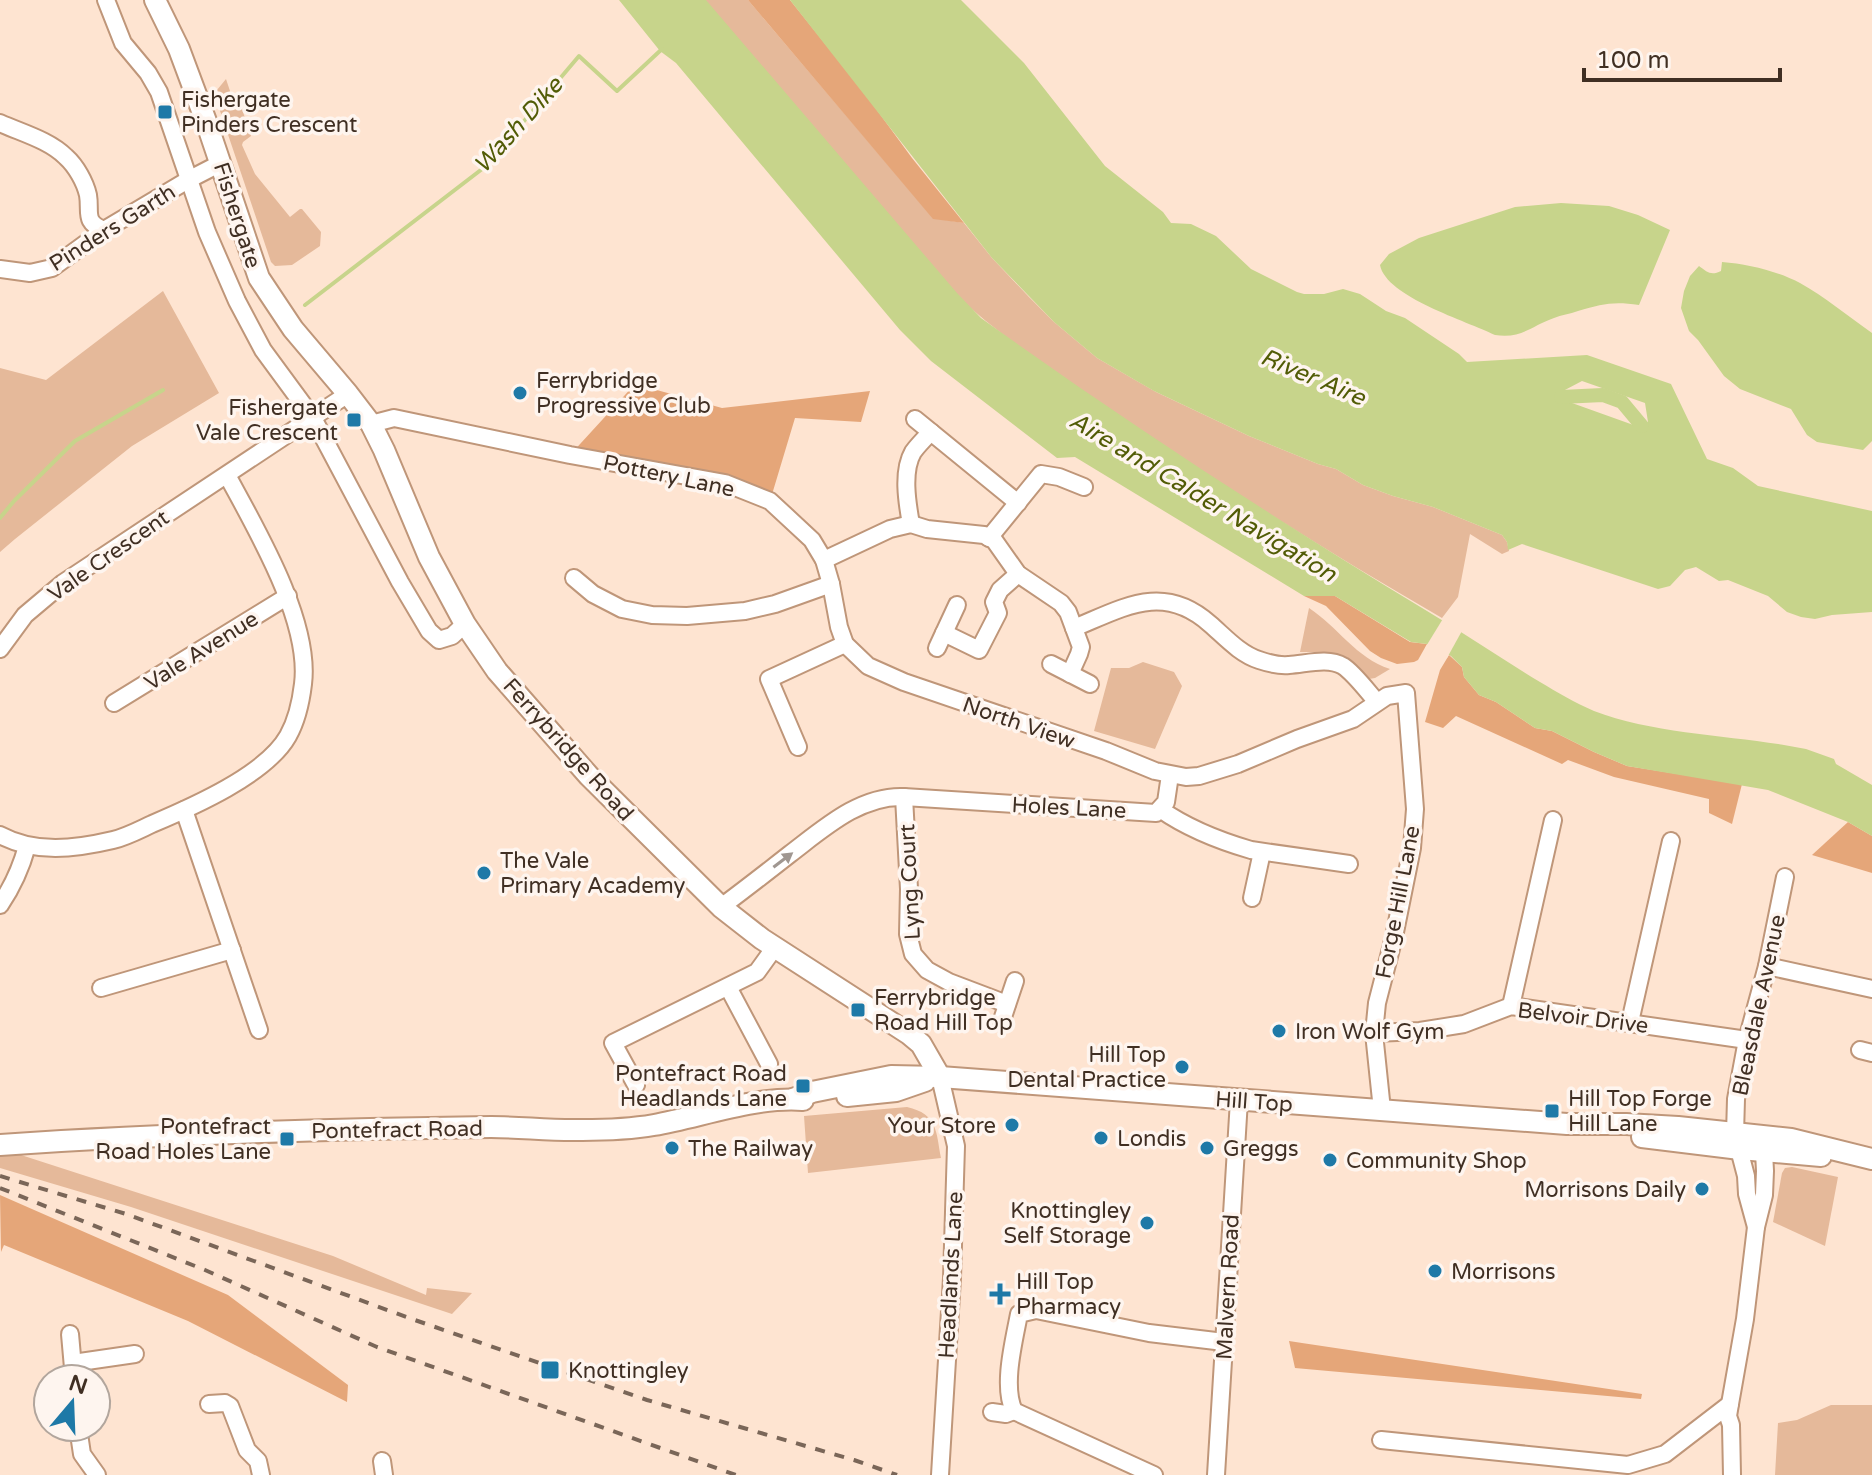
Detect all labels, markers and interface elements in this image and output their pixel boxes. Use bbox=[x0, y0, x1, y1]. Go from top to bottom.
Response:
scale bar bbox=[1584, 32, 1780, 82]
text: 100 m bbox=[1596, 46, 1670, 75]
water label: Wash Dike bbox=[468, 70, 570, 179]
place label: Fishergate Pinders Crescent bbox=[181, 87, 357, 138]
marker: Fishergate Pinders Crescent bbox=[156, 103, 174, 121]
street label: Fishergate bbox=[208, 159, 266, 272]
street label: Pinders Garth bbox=[45, 179, 180, 277]
water label: River Aire bbox=[1256, 342, 1371, 413]
place label: Ferrybridge Progressive Club bbox=[536, 368, 711, 419]
marker: Ferrybridge Progressive Club bbox=[511, 384, 529, 402]
place label: Fishergate Vale Crescent bbox=[196, 395, 338, 446]
water label: Aire and Calder Navigation bbox=[1064, 406, 1343, 589]
marker: Fishergate Vale Crescent bbox=[345, 411, 363, 429]
street label: Pottery Lane bbox=[601, 449, 737, 503]
street label: Vale Crescent bbox=[43, 504, 174, 607]
street label: Vale Avenue bbox=[140, 606, 263, 696]
street label: Ferrybridge Road bbox=[497, 673, 639, 826]
street label: North View bbox=[959, 692, 1078, 754]
street label: Holes Lane bbox=[1011, 792, 1127, 824]
street label: Lyng Court bbox=[894, 823, 926, 941]
street label: Forge Hill Lane bbox=[1370, 823, 1426, 981]
place label: The Vale Primary Academy bbox=[500, 848, 686, 899]
one-way arrow bbox=[773, 853, 793, 869]
marker: The Vale Primary Academy bbox=[475, 864, 493, 882]
street label: Bleasdale Avenue bbox=[1727, 912, 1791, 1098]
place label: Ferrybridge Road Hill Top bbox=[874, 985, 1013, 1036]
street label: Belvoir Drive bbox=[1516, 997, 1650, 1039]
marker: Ferrybridge Road Hill Top bbox=[849, 1001, 867, 1019]
place label: Iron Wolf Gym bbox=[1295, 1019, 1445, 1045]
marker: Iron Wolf Gym bbox=[1270, 1022, 1288, 1040]
place label: Hill Top Dental Practice bbox=[1007, 1042, 1166, 1093]
marker: Hill Top Dental Practice bbox=[1173, 1058, 1191, 1076]
place label: Pontefract Road Headlands Lane bbox=[615, 1061, 787, 1112]
marker: Pontefract Road Headlands Lane bbox=[794, 1077, 812, 1095]
street label: Hill Top bbox=[1214, 1086, 1294, 1118]
place label: Hill Top Forge Hill Lane bbox=[1568, 1086, 1712, 1137]
marker: Hill Top Forge Hill Lane bbox=[1543, 1102, 1561, 1120]
place label: Your Store bbox=[887, 1113, 996, 1139]
place label: Pontefract Road Holes Lane bbox=[95, 1114, 271, 1165]
street label: Pontefract Road bbox=[311, 1116, 483, 1144]
marker: Your Store bbox=[1003, 1116, 1021, 1134]
place label: Londis bbox=[1117, 1126, 1186, 1152]
marker: Londis bbox=[1092, 1129, 1110, 1147]
marker: Pontefract Road Holes Lane bbox=[278, 1130, 296, 1148]
place label: The Railway bbox=[688, 1136, 813, 1162]
place label: Greggs bbox=[1223, 1136, 1299, 1162]
marker: The Railway bbox=[663, 1139, 681, 1157]
marker: Greggs bbox=[1198, 1139, 1216, 1157]
place label: Community Shop bbox=[1346, 1148, 1527, 1174]
marker: Community Shop bbox=[1321, 1151, 1339, 1169]
place label: Morrisons Daily bbox=[1524, 1177, 1686, 1203]
marker: Morrisons Daily bbox=[1693, 1180, 1711, 1198]
street label: Headlands Lane bbox=[934, 1191, 968, 1359]
place label: Knottingley Self Storage bbox=[1004, 1198, 1131, 1249]
marker: Knottingley Self Storage bbox=[1138, 1214, 1156, 1232]
street label: Malvern Road bbox=[1211, 1214, 1245, 1361]
place label: Morrisons bbox=[1451, 1259, 1556, 1285]
marker: Morrisons bbox=[1426, 1262, 1444, 1280]
place label: Hill Top Pharmacy bbox=[1016, 1269, 1121, 1320]
marker: Hill Top Pharmacy bbox=[991, 1285, 1009, 1303]
place label: Knottingley bbox=[568, 1358, 689, 1384]
marker: Knottingley bbox=[539, 1359, 561, 1381]
north arrow bbox=[32, 1363, 112, 1443]
text: N bbox=[66, 1370, 91, 1400]

